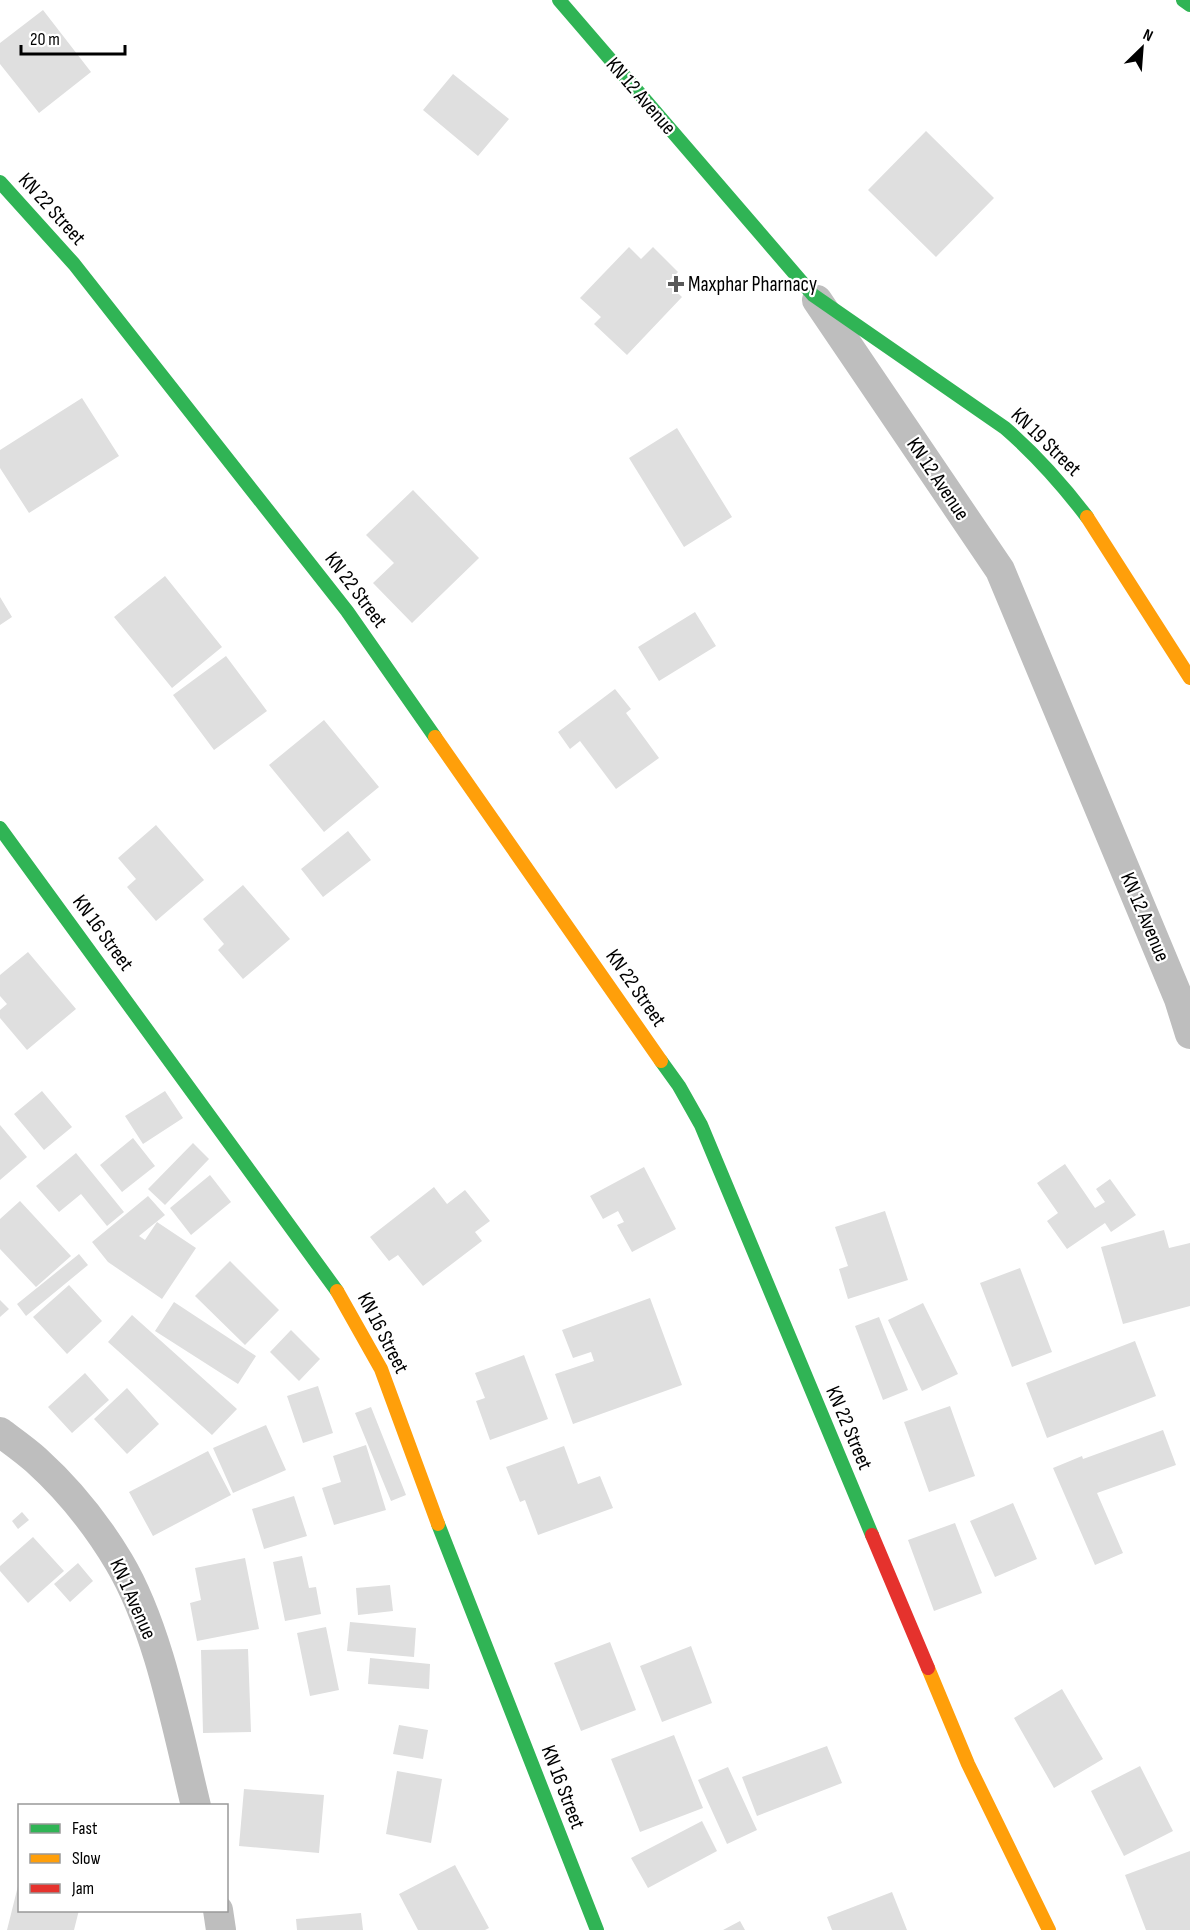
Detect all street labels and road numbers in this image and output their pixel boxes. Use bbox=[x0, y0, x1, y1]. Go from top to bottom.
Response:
street label: KN 12 Avenue bbox=[601, 52, 681, 140]
street label: KN 22 Street bbox=[13, 168, 91, 250]
street label: KN 19 Street bbox=[1006, 403, 1086, 481]
street label: KN 12 Avenue bbox=[901, 433, 975, 525]
street label: KN 22 Street bbox=[319, 547, 393, 633]
street label: KN 12 Avenue bbox=[1115, 869, 1175, 965]
street label: KN 16 Street bbox=[67, 890, 139, 976]
street label: KN 22 Street bbox=[600, 945, 672, 1031]
street label: KN 16 Street bbox=[352, 1288, 414, 1378]
street label: KN 22 Street bbox=[820, 1382, 878, 1474]
street label: KN 1 Avenue bbox=[104, 1555, 162, 1643]
street label: KN 16 Street bbox=[536, 1742, 590, 1832]

